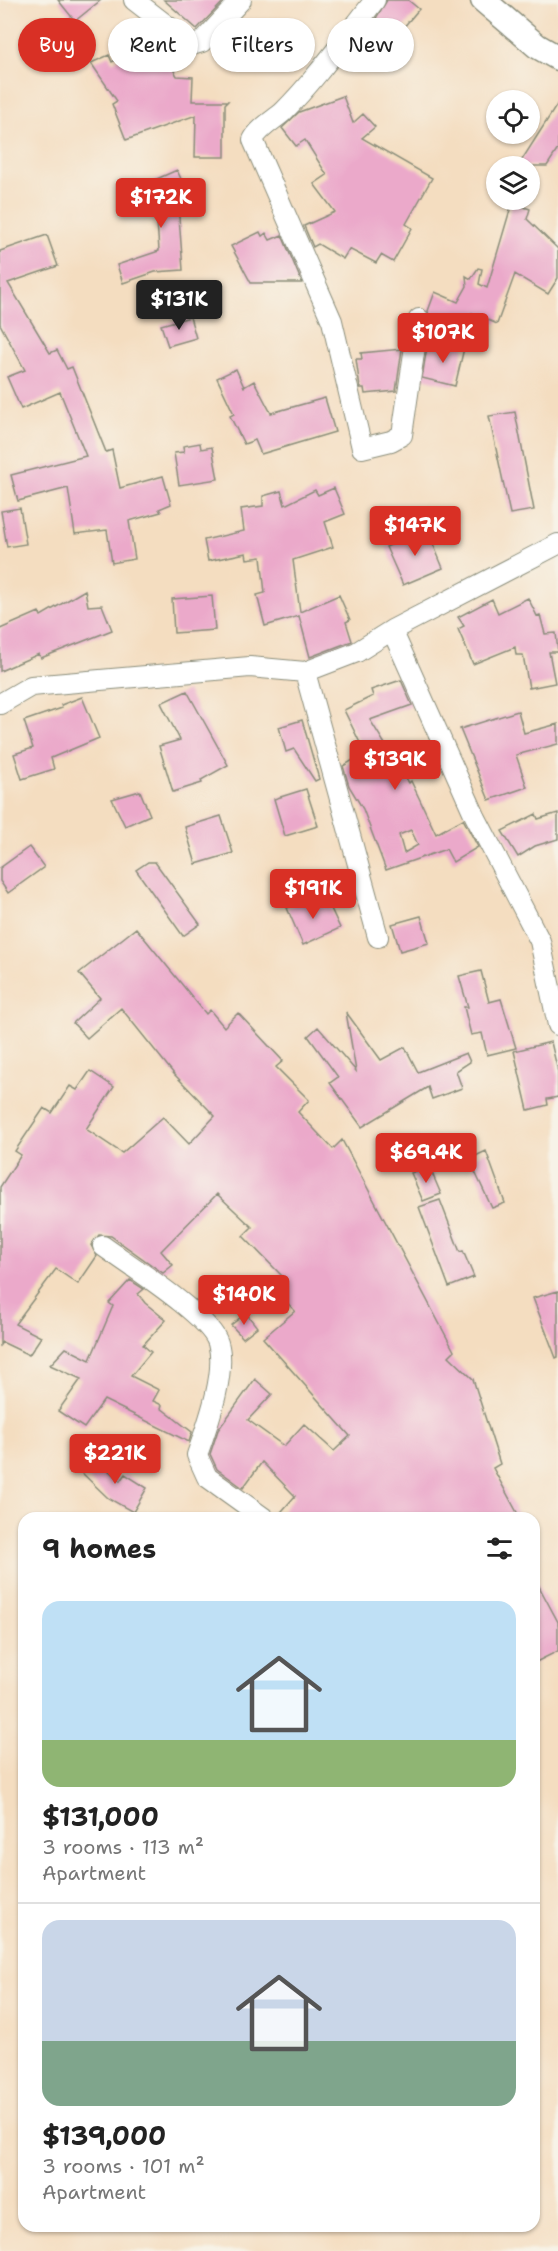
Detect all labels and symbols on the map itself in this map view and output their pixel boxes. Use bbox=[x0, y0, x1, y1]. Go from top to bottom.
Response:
pin: $172K bbox=[119, 178, 203, 229]
pin: $131K bbox=[137, 280, 221, 331]
pin: $107K bbox=[401, 313, 485, 364]
pin: $147K bbox=[373, 506, 457, 557]
pin: $139K bbox=[353, 740, 437, 791]
pin: $191K bbox=[271, 869, 355, 920]
pin: $69.4K bbox=[377, 1133, 475, 1184]
pin: $140K bbox=[202, 1275, 286, 1326]
pin: $221K bbox=[73, 1434, 157, 1485]

